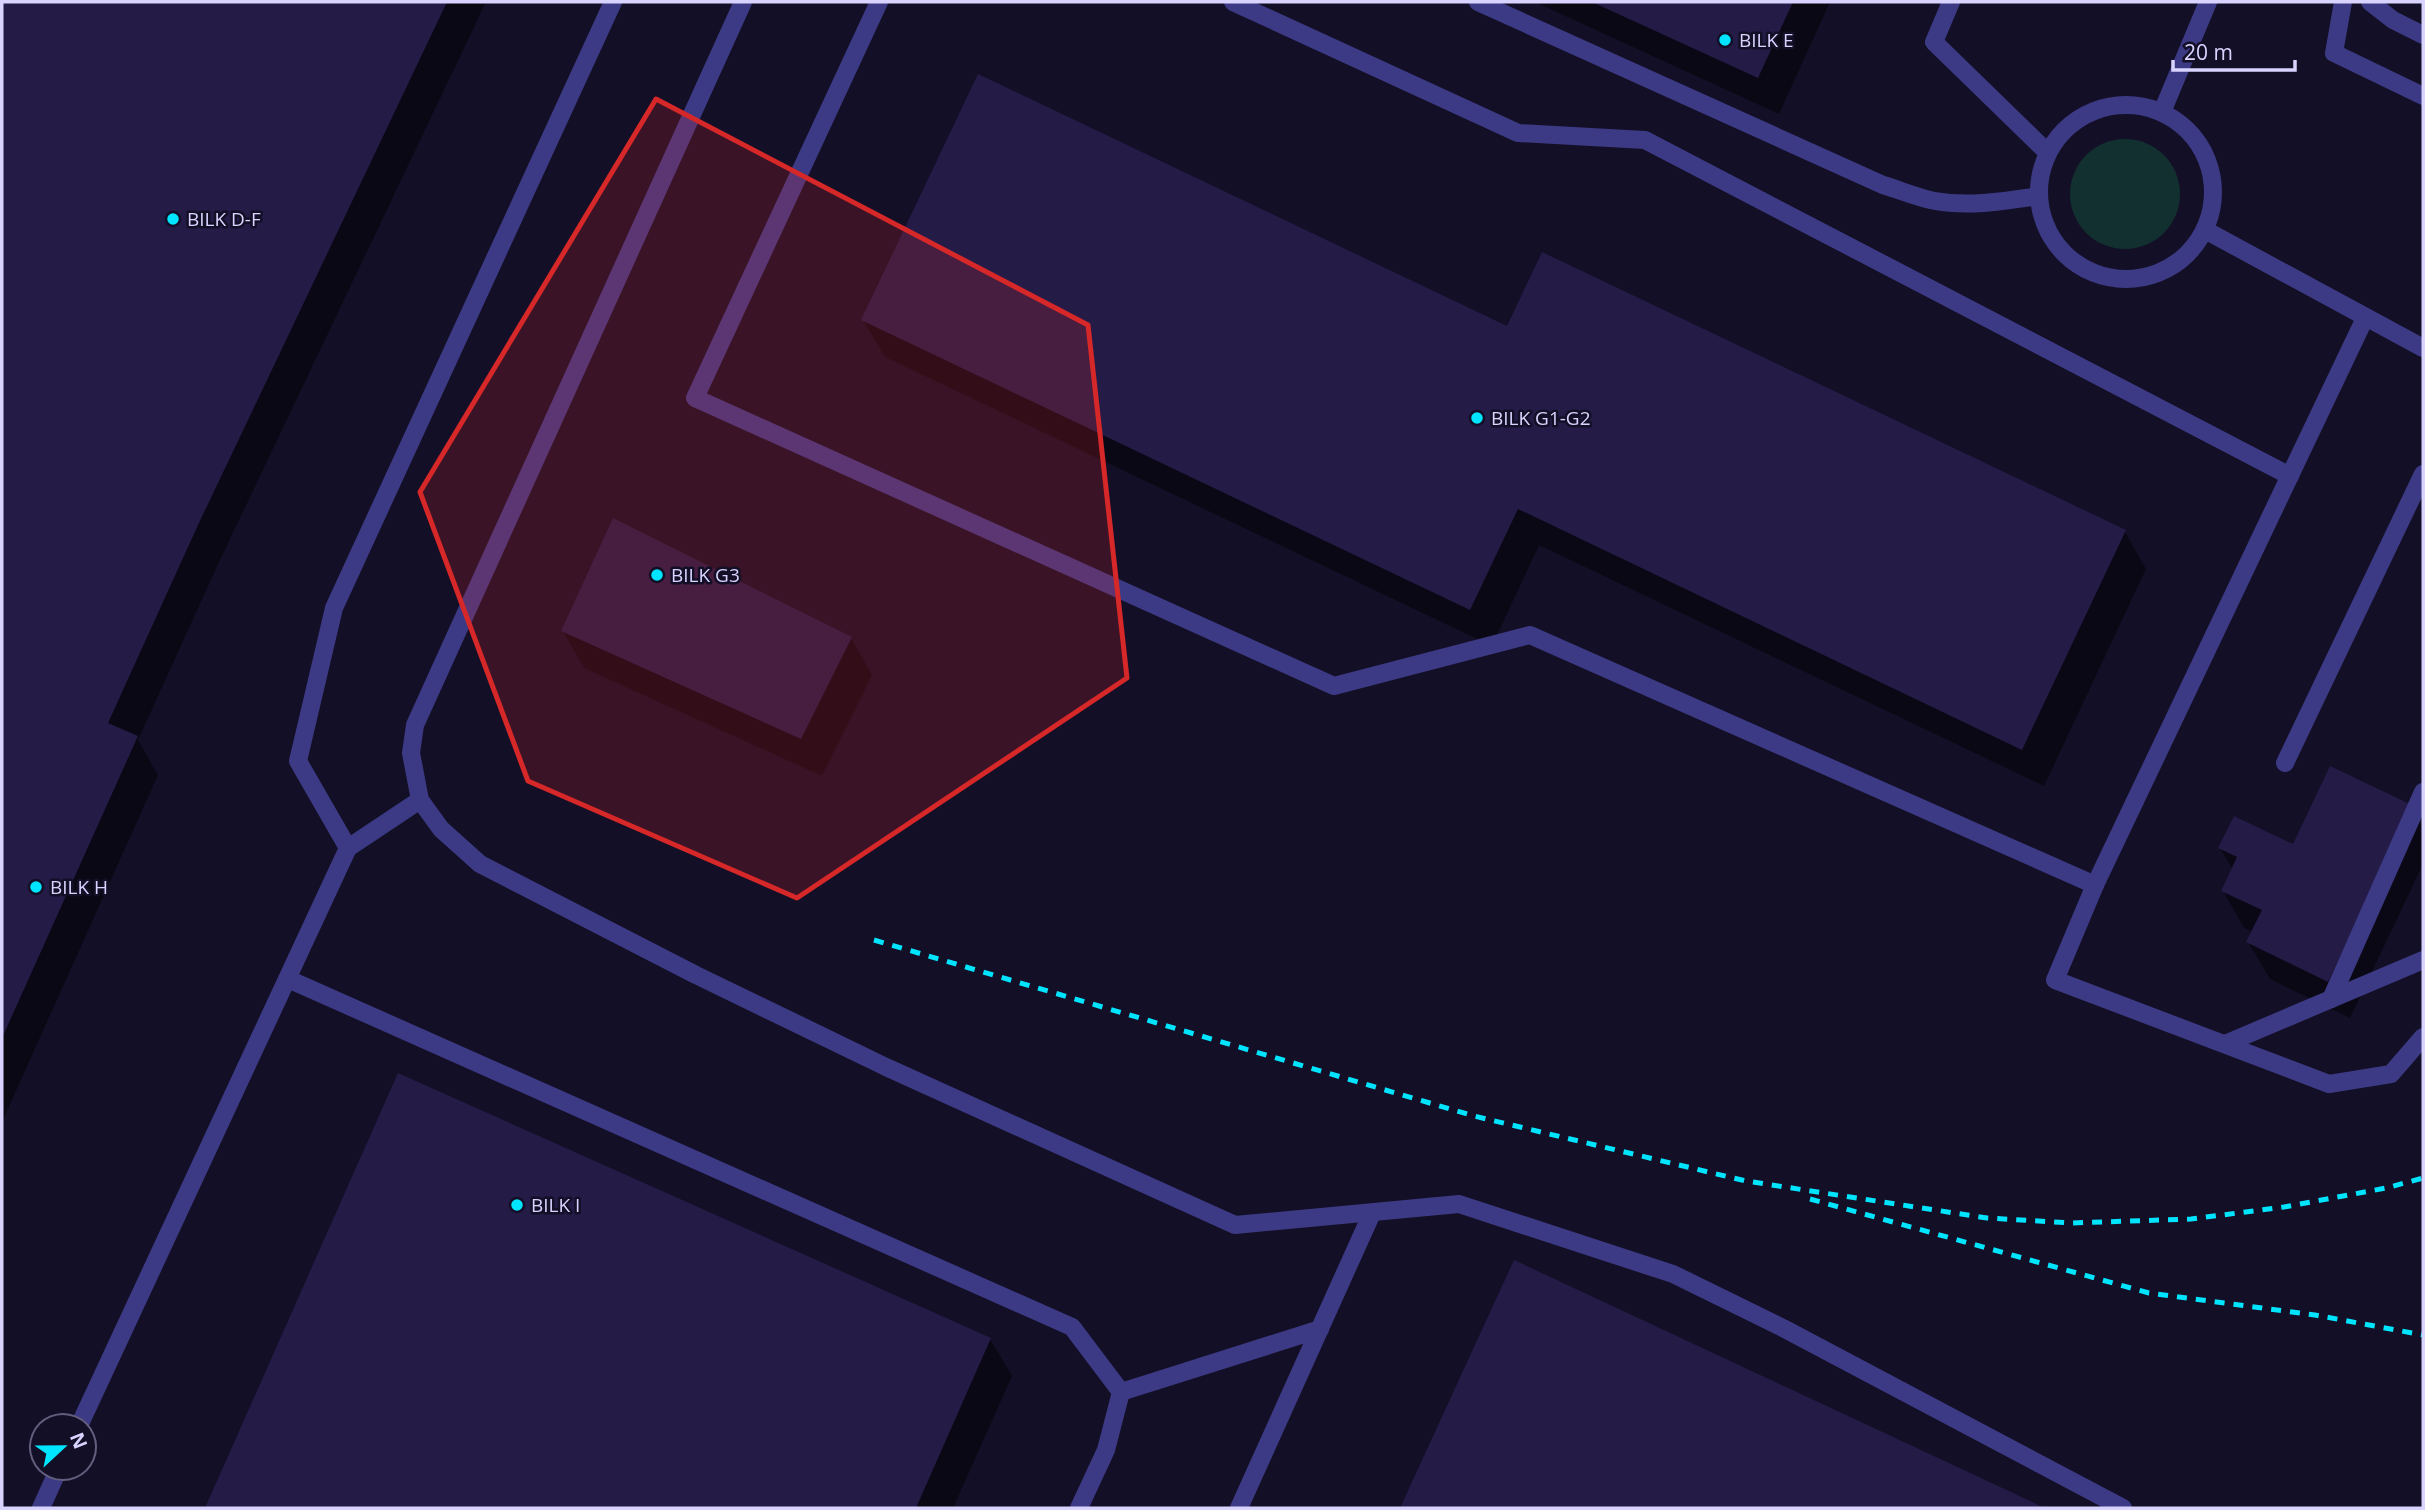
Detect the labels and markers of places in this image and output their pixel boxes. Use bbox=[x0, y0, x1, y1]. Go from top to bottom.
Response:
place label: BILK E bbox=[1739, 27, 1794, 53]
marker: BILK E bbox=[1717, 32, 1733, 48]
place label: BILK D-F bbox=[187, 206, 261, 232]
marker: BILK D-F bbox=[165, 211, 181, 227]
place label: BILK G1-G2 bbox=[1491, 405, 1591, 431]
marker: BILK G1-G2 bbox=[1469, 410, 1485, 426]
place label: BILK G3 bbox=[671, 562, 740, 588]
marker: BILK G3 bbox=[649, 567, 665, 583]
place label: BILK H bbox=[50, 874, 108, 900]
marker: BILK H bbox=[28, 879, 44, 895]
place label: BILK I bbox=[531, 1192, 580, 1218]
marker: BILK I bbox=[509, 1197, 525, 1213]

